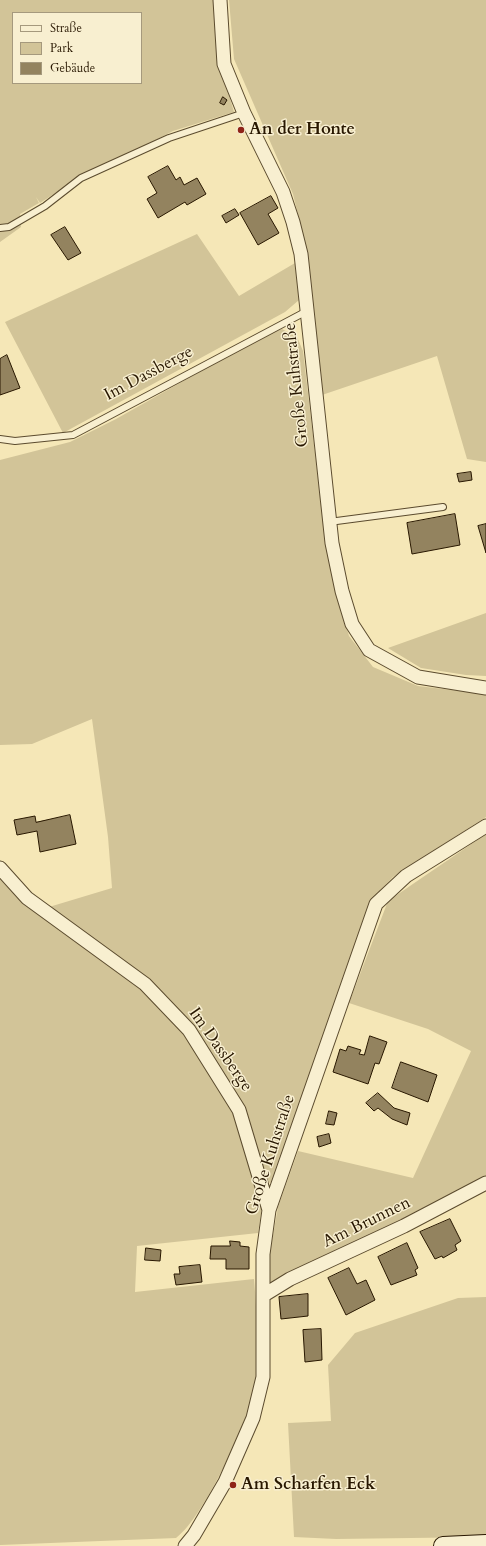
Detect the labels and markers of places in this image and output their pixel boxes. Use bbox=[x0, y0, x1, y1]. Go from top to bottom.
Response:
place label: An der Honte bbox=[249, 120, 355, 140]
marker: An der Honte bbox=[236, 125, 246, 135]
place label: Am Scharfen Eck bbox=[241, 1475, 376, 1495]
marker: Am Scharfen Eck bbox=[228, 1480, 238, 1490]

